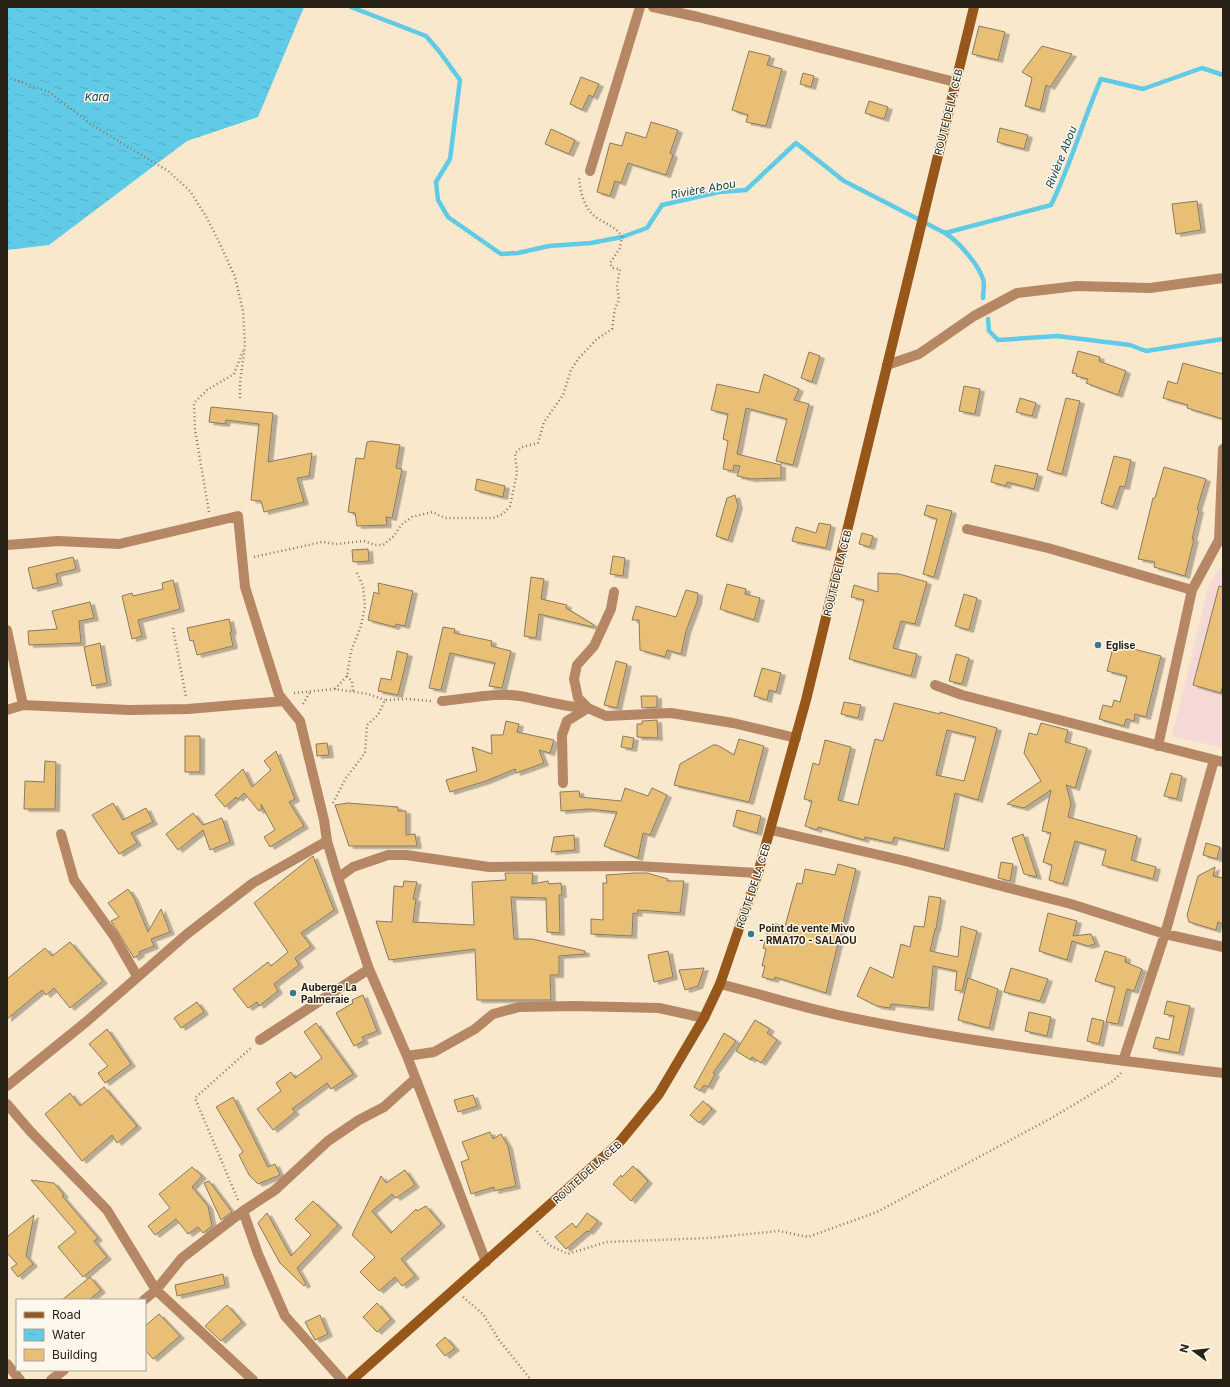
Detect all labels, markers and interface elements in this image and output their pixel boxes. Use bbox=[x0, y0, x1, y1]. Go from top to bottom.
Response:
street label: ROUTE DE LA CEB bbox=[932, 68, 964, 156]
water label: Kara bbox=[85, 90, 109, 104]
water label: Rivière Abou bbox=[1042, 123, 1080, 190]
water label: Rivière Abou bbox=[669, 176, 737, 202]
street label: ROUTE DE LA CEB bbox=[821, 529, 853, 617]
place label: Eglise bbox=[1106, 639, 1135, 652]
marker: Eglise bbox=[1093, 640, 1103, 650]
street label: ROUTE DE LA CEB bbox=[734, 842, 772, 930]
place label: Point de vente Mivo - RMA170 - SALAOU bbox=[759, 922, 857, 946]
marker: Point de vente Mivo - RMA170 - SALAOU bbox=[746, 929, 756, 939]
place label: Auberge La Palmeraie bbox=[301, 981, 357, 1005]
marker: Auberge La Palmeraie bbox=[288, 988, 298, 998]
street label: ROUTE DE LA CEB bbox=[550, 1138, 624, 1206]
legend bbox=[16, 1299, 146, 1371]
text: Road bbox=[52, 1307, 81, 1322]
text: Water bbox=[52, 1327, 86, 1342]
north arrow bbox=[1174, 1331, 1214, 1371]
text: N bbox=[1176, 1343, 1192, 1354]
text: Building bbox=[52, 1347, 97, 1362]

